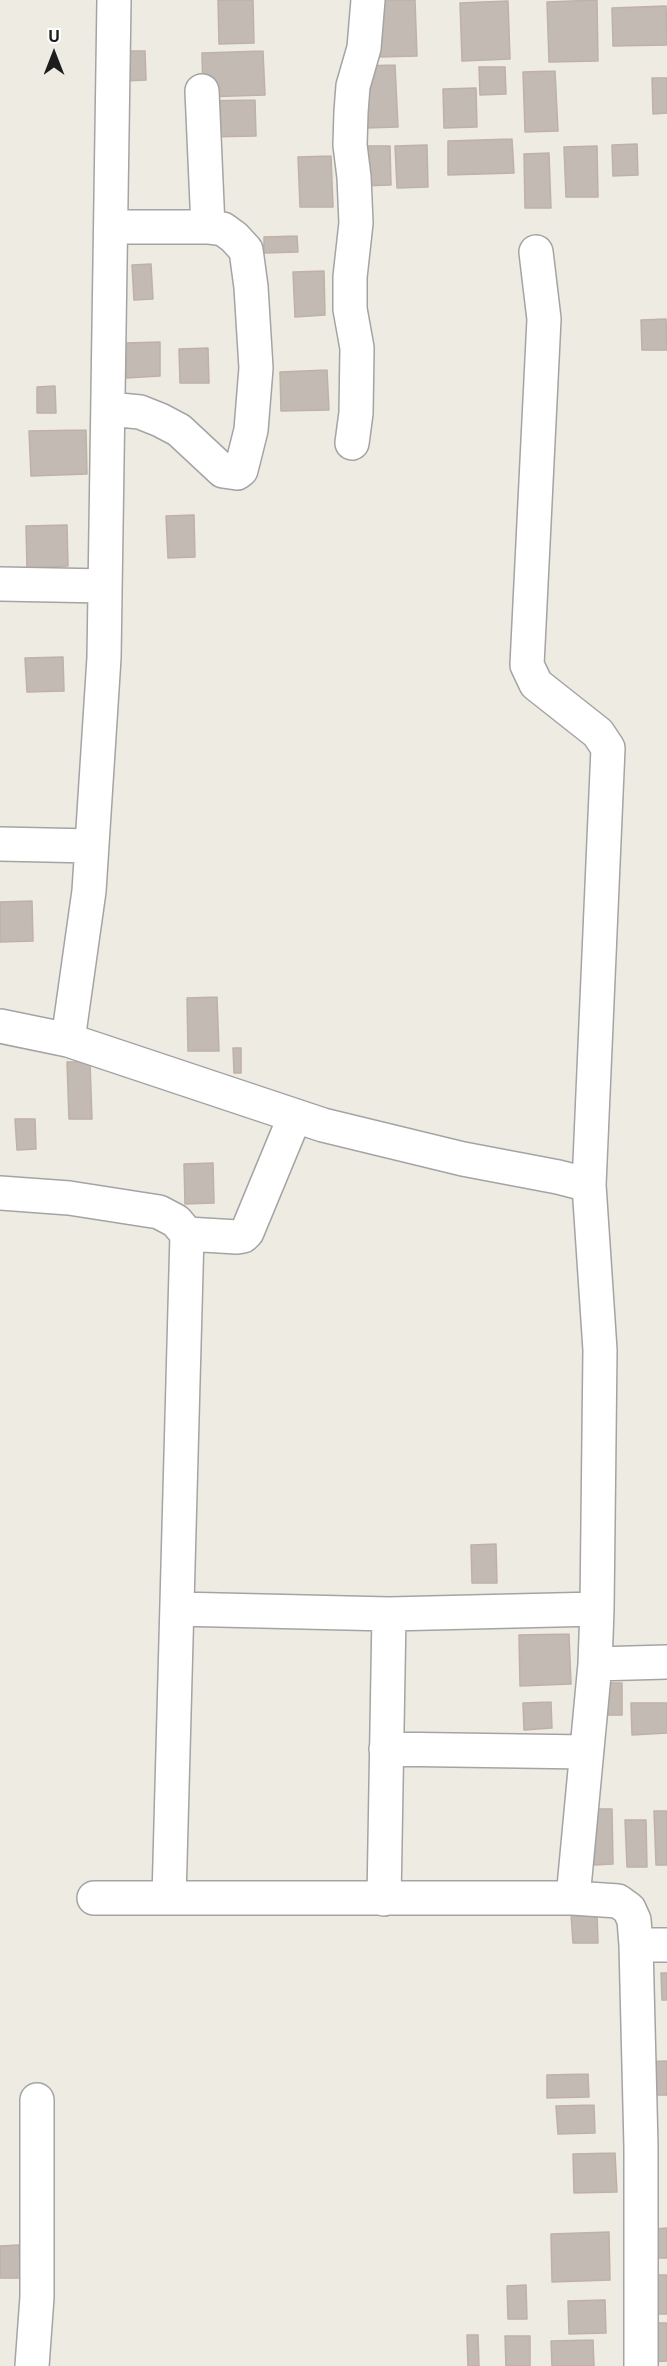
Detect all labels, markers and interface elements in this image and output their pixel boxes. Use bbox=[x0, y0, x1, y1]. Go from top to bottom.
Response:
north arrow bbox=[24, 24, 84, 84]
text: U bbox=[48, 25, 60, 47]

